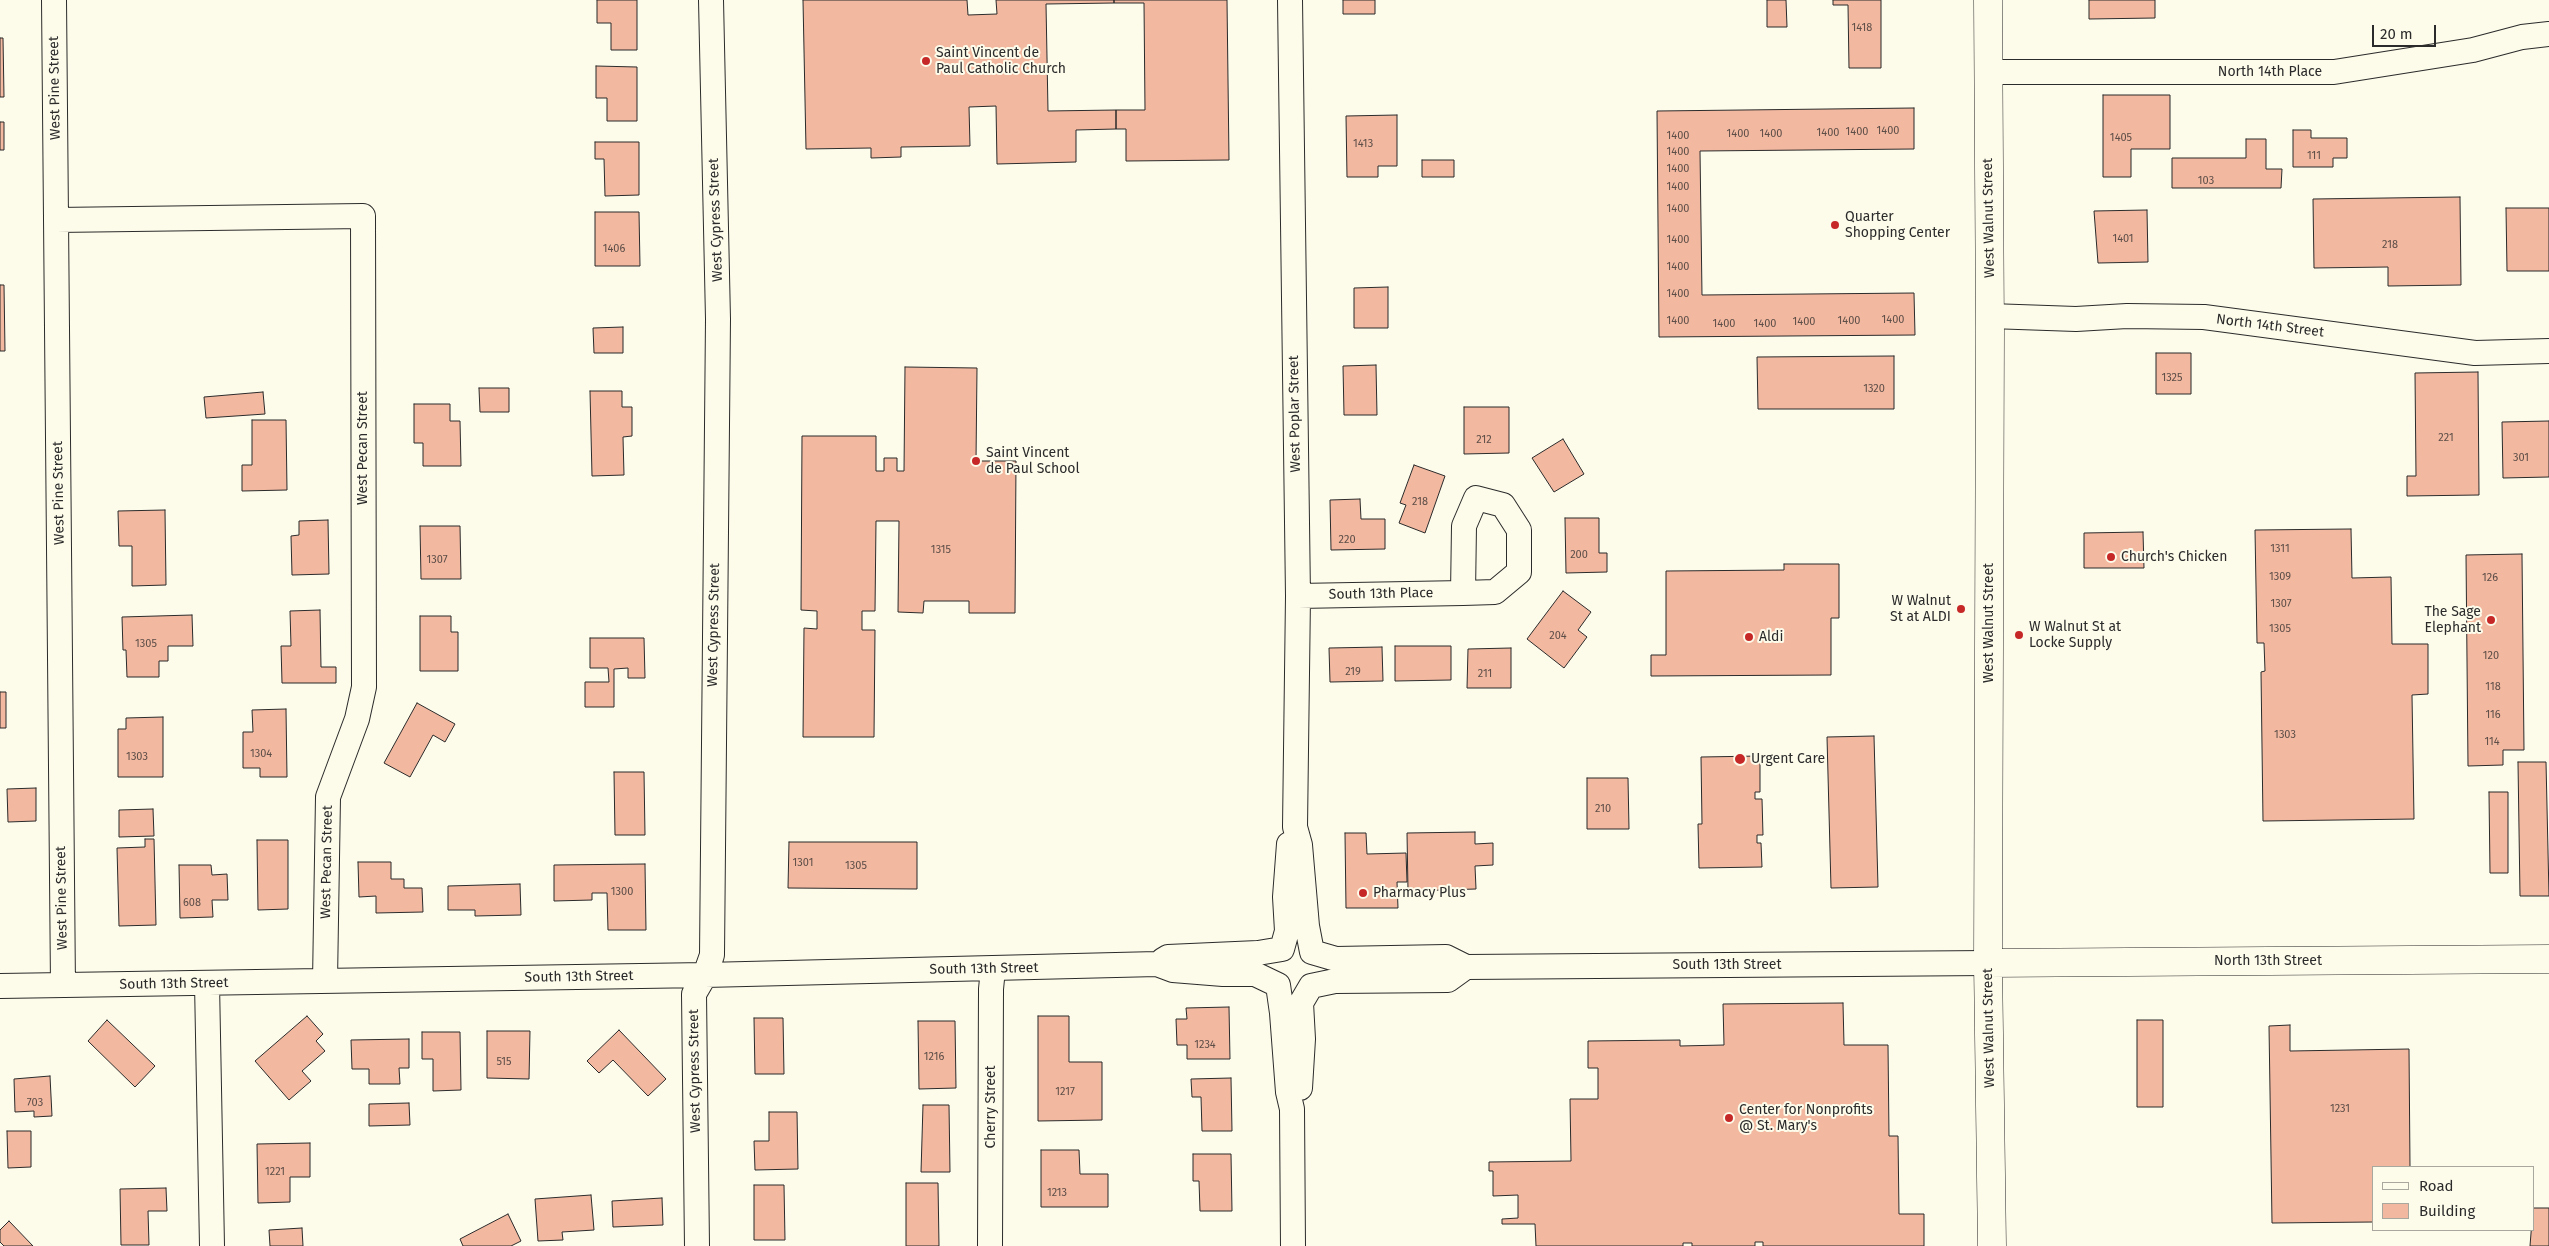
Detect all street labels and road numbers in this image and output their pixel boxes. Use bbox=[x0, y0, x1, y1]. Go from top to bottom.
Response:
street label: West Pine Street bbox=[46, 36, 64, 140]
street label: North 14th Place bbox=[2218, 64, 2322, 80]
street label: West Cypress Street bbox=[705, 158, 727, 282]
street label: West Walnut Street bbox=[1980, 158, 1998, 278]
street label: North 14th Street bbox=[2215, 311, 2325, 341]
street label: West Poplar Street bbox=[1286, 355, 1304, 473]
street label: West Pecan Street bbox=[355, 391, 371, 505]
street label: West Pine Street bbox=[50, 441, 68, 545]
street label: West Cypress Street bbox=[705, 563, 723, 687]
street label: West Walnut Street bbox=[1981, 563, 1997, 683]
street label: South 13th Place bbox=[1329, 585, 1433, 603]
street label: West Pecan Street bbox=[318, 805, 336, 919]
street label: West Pine Street bbox=[53, 846, 71, 950]
street label: North 13th Street bbox=[2214, 953, 2322, 969]
street label: South 13th Street bbox=[1673, 957, 1781, 973]
street label: South 13th Street bbox=[929, 960, 1039, 978]
street label: South 13th Street bbox=[524, 968, 634, 986]
street label: West Walnut Street bbox=[1980, 968, 1998, 1088]
street label: South 13th Street bbox=[119, 975, 229, 993]
street label: West Cypress Street bbox=[686, 1009, 704, 1133]
street label: Cherry Street bbox=[983, 1066, 999, 1148]

